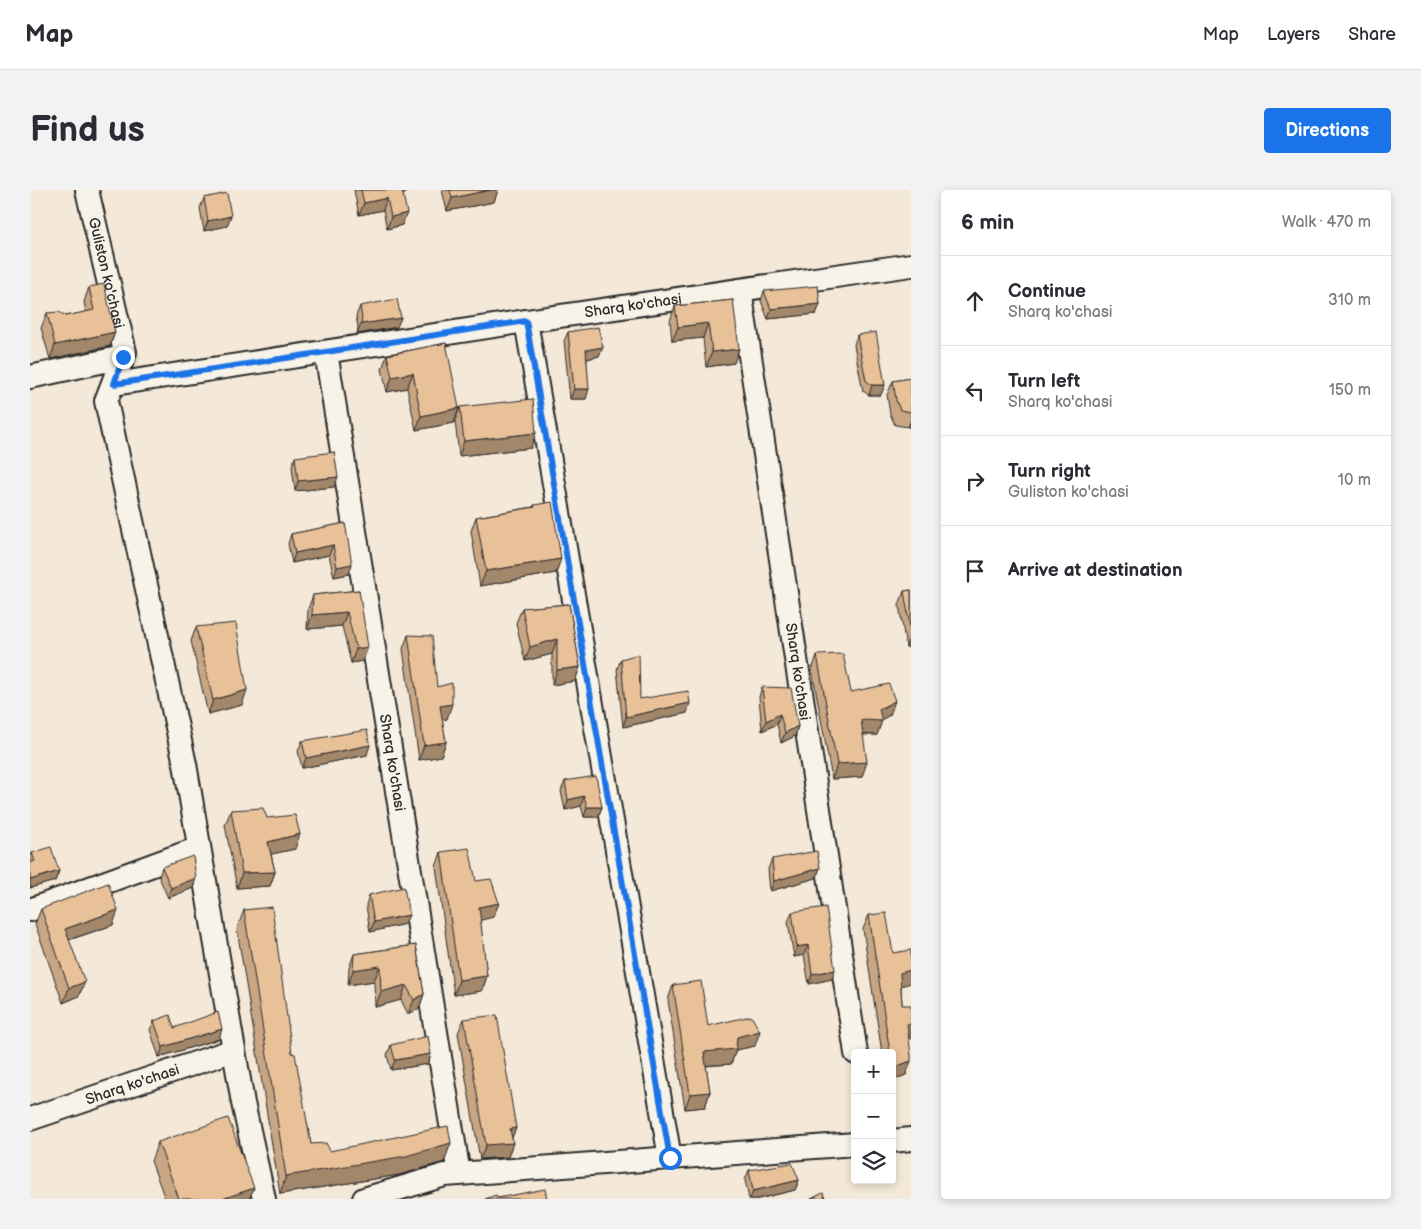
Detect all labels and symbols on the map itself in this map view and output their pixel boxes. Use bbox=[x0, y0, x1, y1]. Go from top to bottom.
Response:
street label: Guliston ko'chasi bbox=[84, 215, 129, 330]
street label: Sharq ko'chasi bbox=[583, 289, 683, 322]
route end bbox=[112, 346, 135, 369]
street label: Sharq ko'chasi bbox=[781, 622, 815, 722]
street label: Sharq ko'chasi bbox=[375, 713, 410, 813]
street label: Sharq ko'chasi bbox=[83, 1060, 182, 1109]
route start bbox=[659, 1147, 682, 1170]

